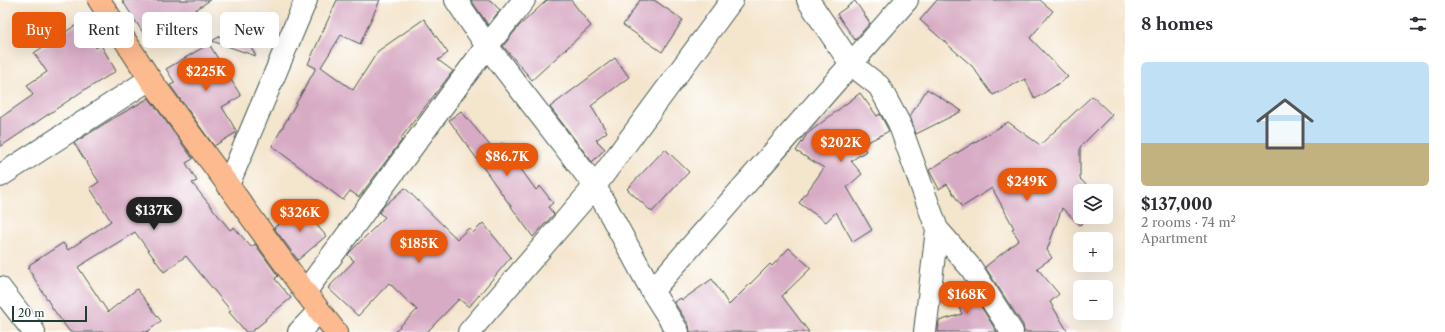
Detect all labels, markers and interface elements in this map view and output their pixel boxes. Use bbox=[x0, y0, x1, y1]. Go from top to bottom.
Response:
chip: Buy bbox=[12, 12, 66, 48]
chip: Rent bbox=[74, 12, 134, 48]
chip: Filters bbox=[142, 12, 212, 48]
chip: New bbox=[220, 12, 279, 48]
icon: filters bbox=[1407, 13, 1429, 35]
text: 8 homes bbox=[1141, 14, 1213, 34]
pin: $225K bbox=[178, 58, 234, 92]
text: $225K bbox=[186, 63, 226, 79]
icon: home bbox=[1249, 88, 1321, 160]
pin: $202K bbox=[813, 129, 869, 163]
text: $202K bbox=[820, 134, 862, 150]
pin: $86.7K bbox=[474, 143, 540, 177]
text: $86.7K bbox=[485, 148, 529, 164]
pin: $249K bbox=[999, 168, 1055, 202]
text: $249K bbox=[1007, 173, 1047, 189]
map controls bbox=[1073, 184, 1113, 320]
button: layers bbox=[1073, 184, 1113, 224]
text: $137,000 bbox=[1141, 194, 1213, 214]
pin: $137K bbox=[126, 197, 182, 231]
pin: $326K bbox=[272, 199, 328, 233]
text: $137K bbox=[135, 202, 173, 218]
text: $326K bbox=[280, 204, 320, 220]
text: 2 rooms · 74 m² bbox=[1141, 214, 1236, 230]
pin: $185K bbox=[391, 230, 447, 264]
text: Apartment bbox=[1141, 230, 1208, 246]
button: + bbox=[1073, 232, 1113, 272]
text: $185K bbox=[400, 235, 438, 251]
button: − bbox=[1073, 280, 1113, 320]
pin: $168K bbox=[939, 281, 995, 315]
text: $168K bbox=[947, 286, 987, 302]
scale bar bbox=[12, 304, 87, 323]
text: 20 m bbox=[18, 306, 44, 320]

